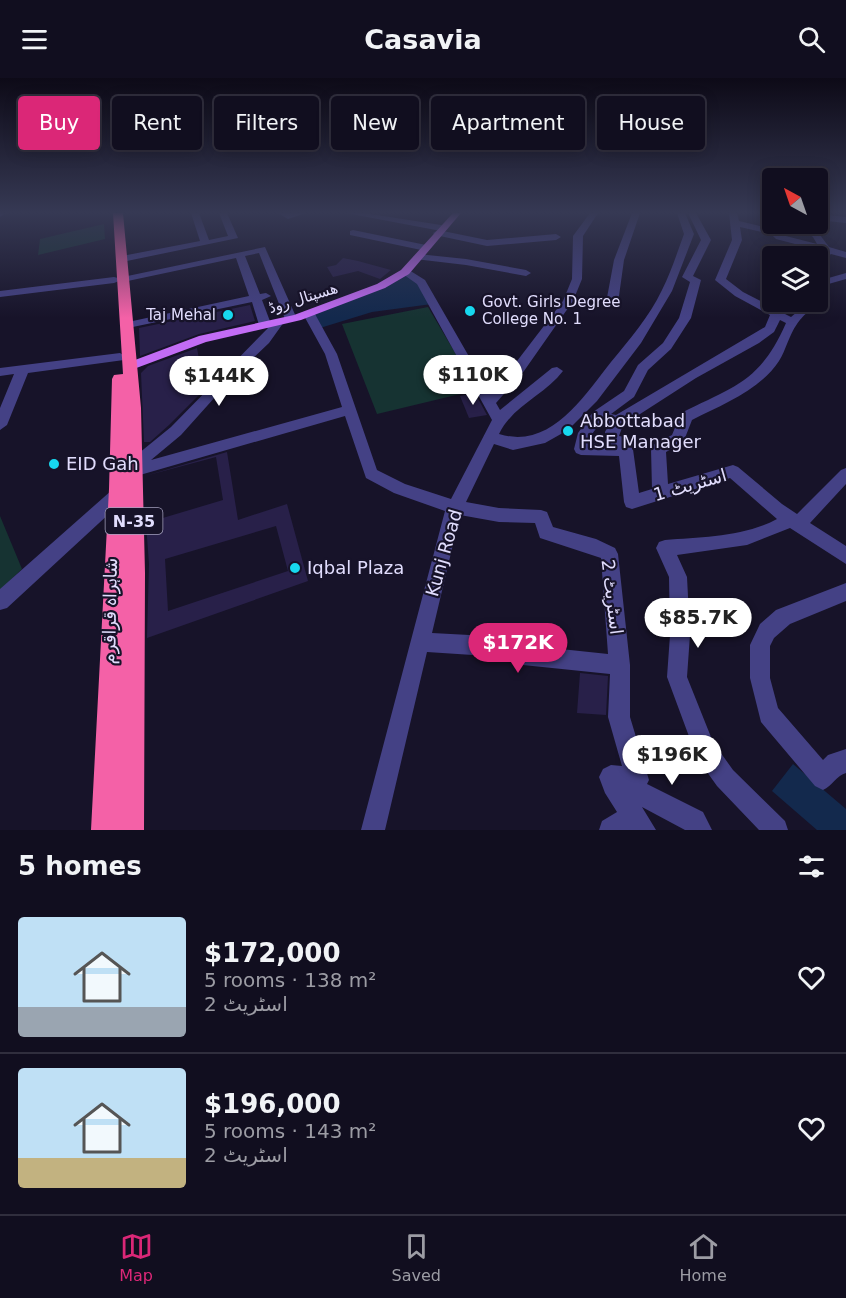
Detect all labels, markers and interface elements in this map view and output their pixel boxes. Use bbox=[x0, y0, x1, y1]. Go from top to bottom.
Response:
icon: menu bbox=[18, 23, 51, 56]
icon: search bbox=[795, 23, 828, 56]
text: Casavia bbox=[364, 24, 482, 55]
chip: Buy bbox=[18, 96, 100, 150]
chip: Rent bbox=[112, 96, 202, 150]
chip: Filters bbox=[214, 96, 319, 150]
chip: New bbox=[331, 96, 419, 150]
chip: Apartment bbox=[431, 96, 585, 150]
chip: House bbox=[597, 96, 705, 150]
north arrow bbox=[762, 168, 828, 234]
map controls bbox=[762, 168, 828, 312]
button: layers bbox=[762, 246, 828, 312]
street label: ھسپتال روڈ bbox=[266, 279, 340, 318]
place label: Govt. Girls Degree College No. 1 bbox=[482, 293, 620, 328]
marker: Govt. Girls Degree College No. 1 bbox=[463, 304, 477, 318]
place label: Taj Mehal bbox=[145, 306, 216, 324]
marker: Taj Mehal bbox=[221, 308, 235, 322]
pin: $110K bbox=[431, 355, 515, 406]
pin: $144K bbox=[177, 356, 261, 407]
text: $110K bbox=[437, 362, 509, 386]
text: $144K bbox=[183, 363, 255, 387]
place label: Abbottabad HSE Manager bbox=[580, 410, 702, 452]
marker: Abbottabad HSE Manager bbox=[561, 424, 575, 438]
place label: EID Gah bbox=[66, 453, 139, 474]
marker: EID Gah bbox=[47, 457, 61, 471]
street label: اسٹریٹ 1 bbox=[651, 464, 729, 506]
street label: Kunj Road bbox=[421, 507, 466, 599]
road number: N-35 bbox=[106, 508, 162, 534]
place label: Iqbal Plaza bbox=[307, 557, 404, 578]
street label: شاہراہ قراقرم bbox=[98, 558, 122, 664]
street label: اسٹریٹ 2 bbox=[596, 558, 628, 636]
marker: Iqbal Plaza bbox=[288, 561, 302, 575]
pin: $85.7K bbox=[649, 598, 747, 649]
text: $85.7K bbox=[659, 605, 737, 629]
pin: $172K bbox=[476, 623, 560, 674]
text: $172K bbox=[482, 630, 554, 654]
pin: $196K bbox=[630, 735, 714, 786]
text: $196K bbox=[636, 742, 708, 766]
icon: filters bbox=[795, 850, 828, 883]
text: 5 homes bbox=[18, 851, 142, 881]
text: $172,000 bbox=[204, 938, 341, 968]
icon: home bbox=[66, 941, 138, 1013]
icon: heart bbox=[795, 961, 828, 994]
text: 5 rooms · 138 m² bbox=[204, 968, 376, 992]
text: اسٹریٹ 2 bbox=[204, 992, 288, 1016]
text: $196,000 bbox=[204, 1089, 341, 1119]
icon: home bbox=[66, 1092, 138, 1164]
icon: heart bbox=[795, 1112, 828, 1145]
text: 5 rooms · 143 m² bbox=[204, 1119, 376, 1143]
text: اسٹریٹ 2 bbox=[204, 1143, 288, 1167]
tab: Map bbox=[119, 1230, 153, 1285]
tab: Saved bbox=[392, 1230, 441, 1285]
tab: Home bbox=[679, 1230, 727, 1285]

